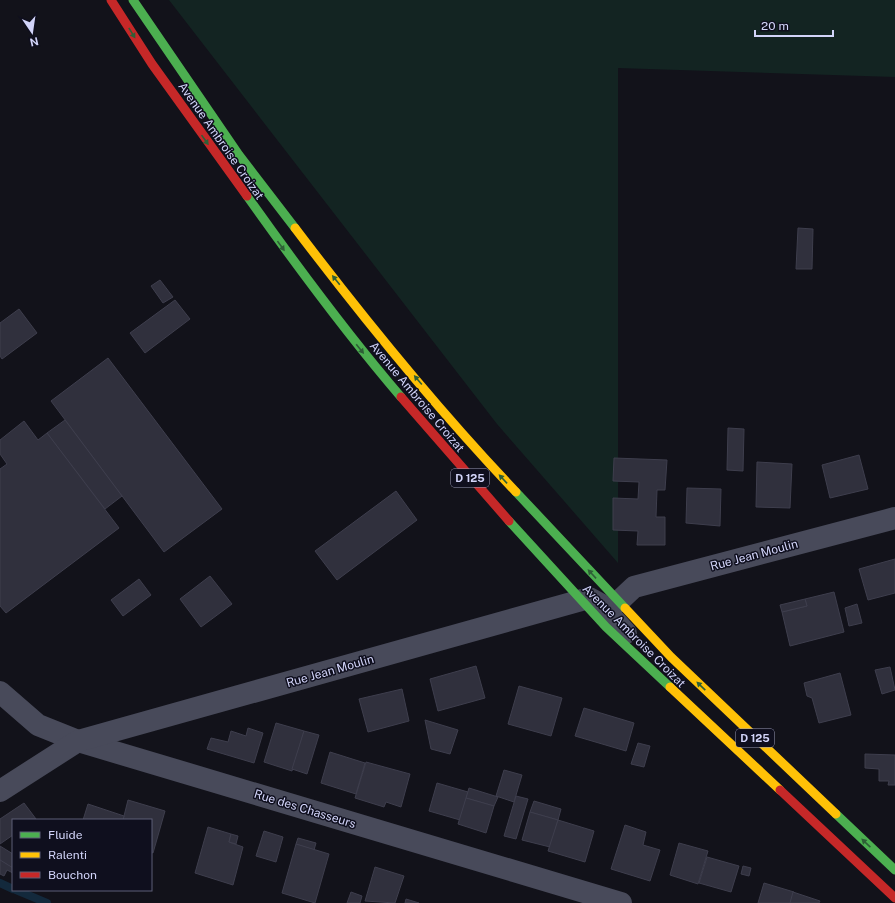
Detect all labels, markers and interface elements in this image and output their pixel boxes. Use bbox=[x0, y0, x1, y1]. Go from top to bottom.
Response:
north arrow bbox=[12, 12, 52, 52]
scale bar bbox=[755, 12, 833, 38]
text: 20 m bbox=[761, 19, 789, 33]
one-way arrow bbox=[129, 27, 136, 39]
text: N bbox=[29, 35, 40, 49]
street label: Avenue Ambroise Croizat bbox=[175, 80, 267, 202]
one-way arrow bbox=[201, 135, 209, 146]
one-way arrow bbox=[277, 240, 286, 251]
one-way arrow bbox=[331, 274, 340, 285]
street label: Avenue Ambroise Croizat bbox=[367, 339, 467, 455]
one-way arrow bbox=[356, 344, 365, 354]
one-way arrow bbox=[414, 375, 423, 385]
road number: D 125 bbox=[451, 469, 489, 487]
one-way arrow bbox=[499, 474, 508, 483]
street label: Rue Jean Moulin bbox=[709, 537, 800, 573]
one-way arrow bbox=[587, 569, 596, 579]
street label: Avenue Ambroise Croizat bbox=[580, 582, 689, 691]
street label: Rue Jean Moulin bbox=[285, 652, 375, 690]
one-way arrow bbox=[696, 681, 706, 691]
road number: D 125 bbox=[736, 729, 774, 747]
street label: Rue des Chasseurs bbox=[252, 787, 358, 831]
legend bbox=[12, 819, 152, 891]
text: Fluide bbox=[48, 828, 83, 842]
one-way arrow bbox=[862, 839, 871, 848]
text: Ralenti bbox=[48, 848, 87, 862]
text: Bouchon bbox=[48, 868, 97, 882]

